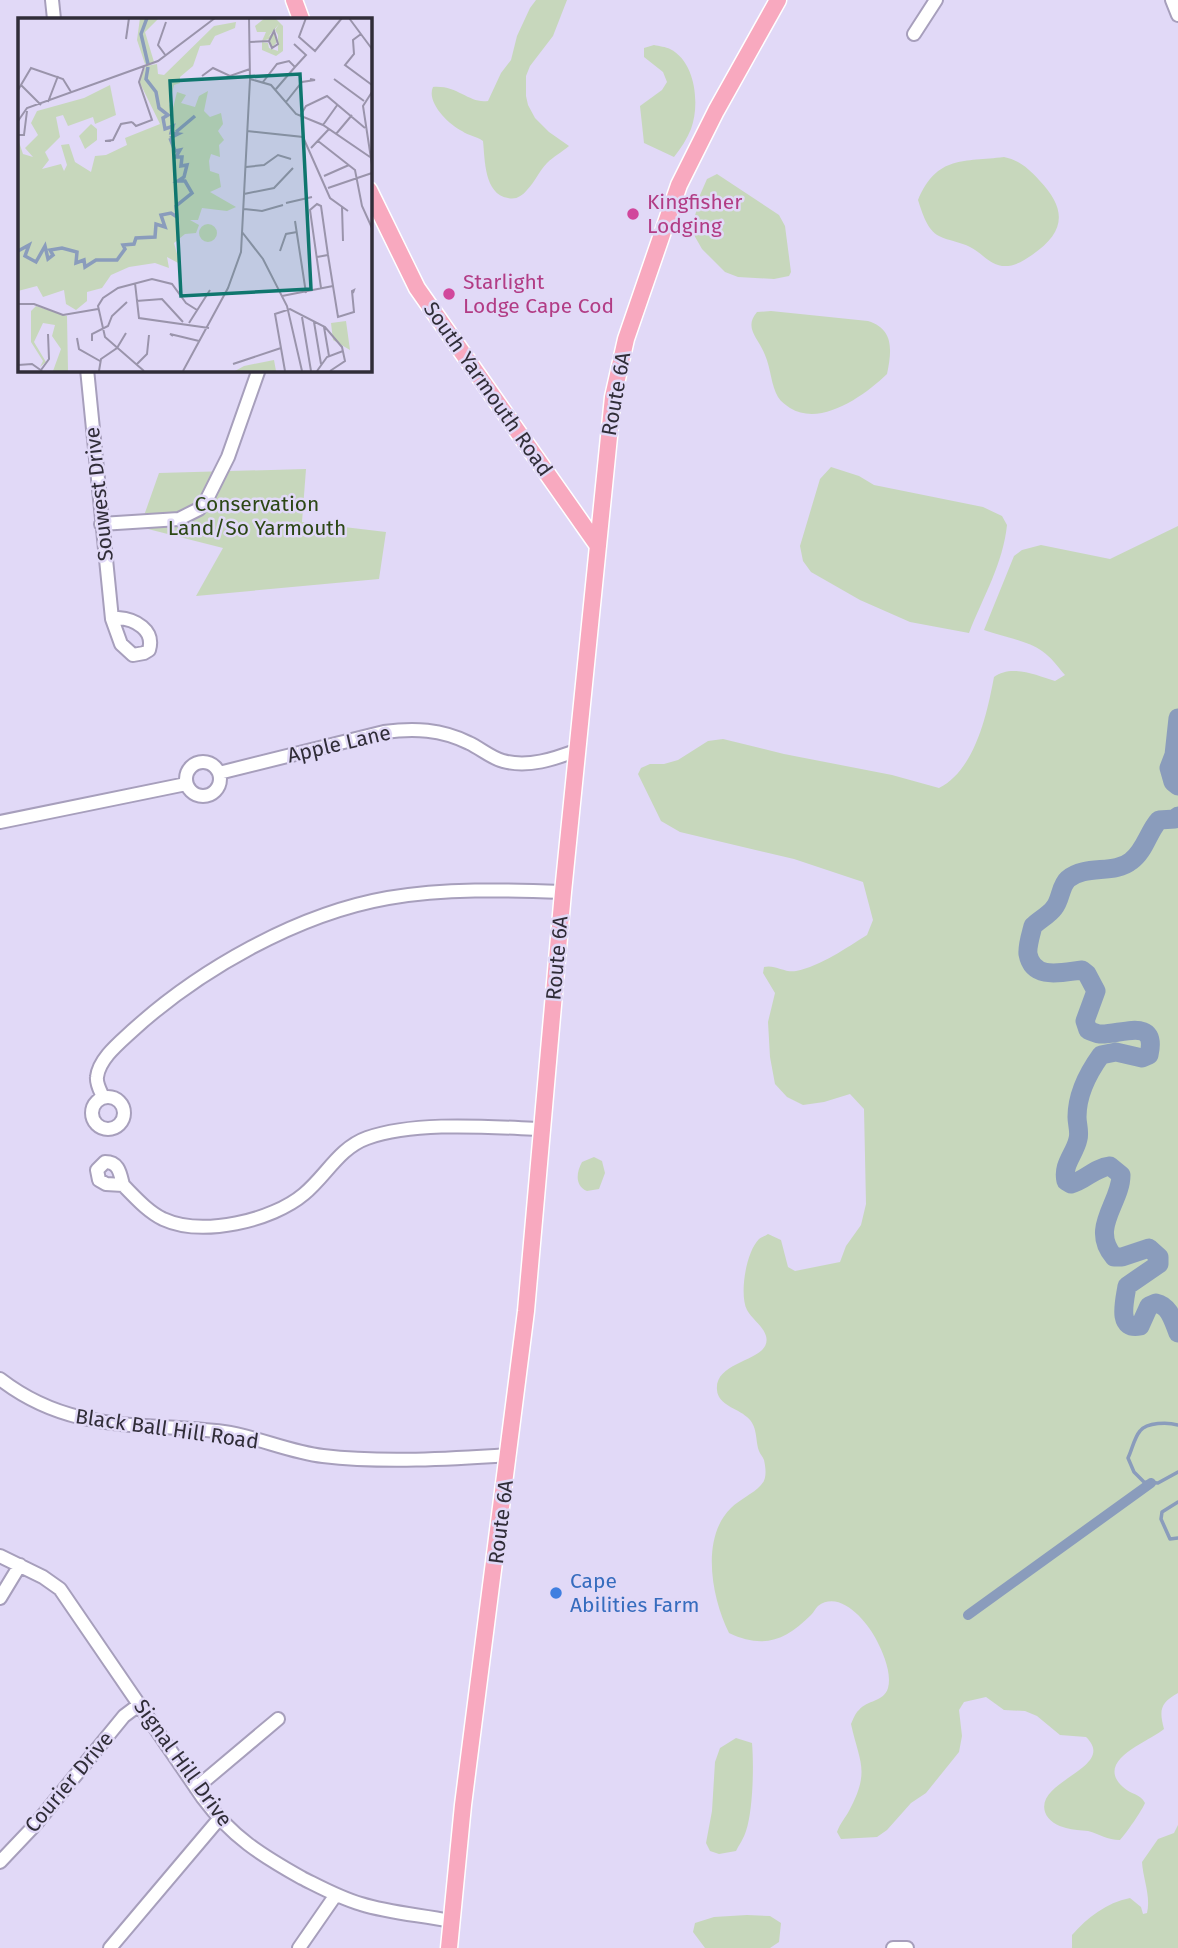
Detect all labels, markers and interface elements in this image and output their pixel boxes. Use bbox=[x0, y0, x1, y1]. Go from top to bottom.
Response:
inset map bbox=[18, 18, 371, 371]
place label: Kingfisher Lodging bbox=[647, 189, 742, 239]
marker: Kingfisher Lodging bbox=[625, 206, 641, 222]
place label: Starlight Lodge Cape Cod bbox=[463, 269, 614, 319]
marker: Starlight Lodge Cape Cod bbox=[441, 286, 457, 302]
street label: South Yarmouth Road bbox=[418, 297, 558, 481]
street label: Route 6A bbox=[596, 350, 636, 438]
street label: Souwest Drive bbox=[79, 426, 119, 562]
park label: Conservation Land/So Yarmouth bbox=[168, 491, 346, 541]
street label: Apple Lane bbox=[285, 719, 393, 769]
street label: Route 6A bbox=[540, 915, 574, 1001]
street label: Black Ball Hill Road bbox=[74, 1403, 260, 1455]
street label: Route 6A bbox=[483, 1479, 519, 1565]
place label: Cape Abilities Farm bbox=[570, 1568, 699, 1618]
marker: Cape Abilities Farm bbox=[548, 1585, 564, 1601]
street label: Signal Hill Drive bbox=[128, 1694, 238, 1832]
street label: Courier Drive bbox=[19, 1726, 119, 1838]

